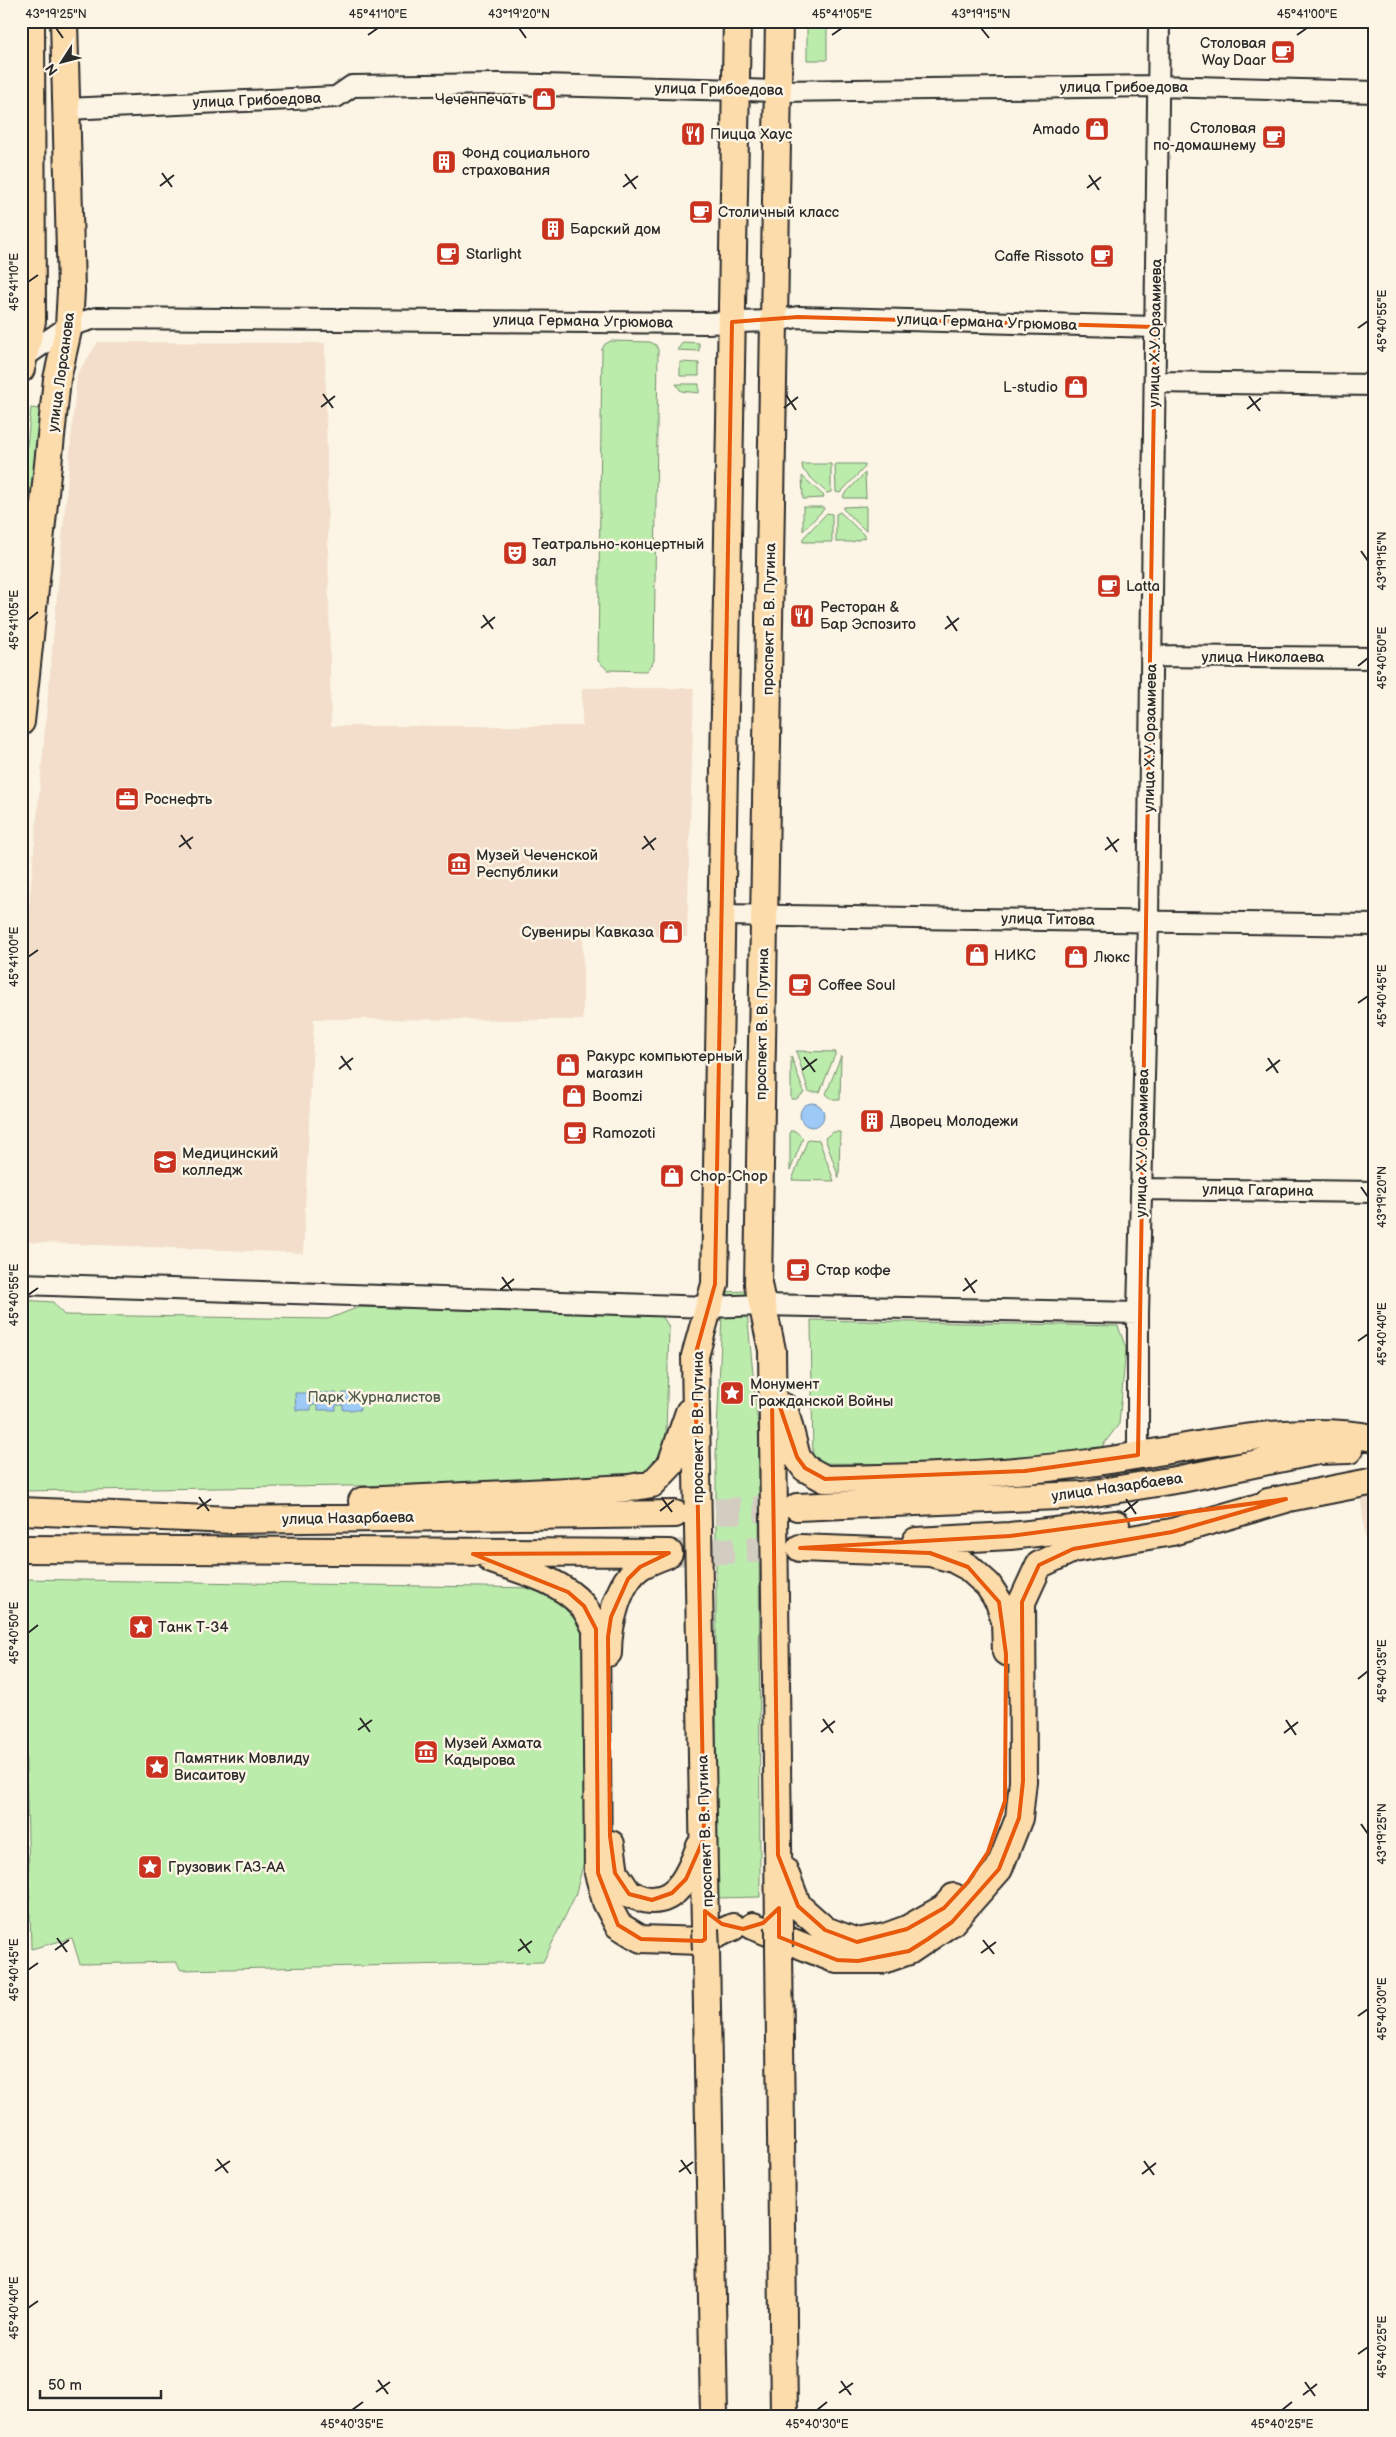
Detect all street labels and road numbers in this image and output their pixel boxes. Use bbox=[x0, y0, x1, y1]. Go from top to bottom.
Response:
street label: улица Грибоедова bbox=[1060, 78, 1188, 97]
street label: улица Грибоедова bbox=[654, 79, 784, 100]
street label: улица Грибоедова bbox=[192, 89, 322, 112]
street label: улица Х.У.Орзамиева bbox=[1145, 258, 1166, 408]
street label: улица Германа Угрюмова bbox=[493, 310, 674, 333]
street label: улица Германа Угрюмова bbox=[896, 310, 1078, 335]
street label: улица Лорсанова bbox=[44, 311, 79, 433]
street label: проспект В. В. Путина bbox=[759, 543, 780, 695]
street label: улица Николаева bbox=[1202, 648, 1325, 667]
street label: улица Х.У.Орзамиева bbox=[1140, 663, 1161, 813]
street label: улица Титова bbox=[1001, 909, 1095, 930]
street label: проспект В. В. Путина bbox=[752, 948, 773, 1100]
street label: улица Х.У.Орзамиева bbox=[1132, 1068, 1153, 1218]
street label: улица Гагарина bbox=[1202, 1180, 1314, 1201]
street label: проспект В. В. Путина bbox=[689, 1351, 708, 1503]
street label: улица Назарбаева bbox=[1050, 1469, 1184, 1506]
street label: улица Назарбаева bbox=[282, 1508, 414, 1529]
street label: проспект В. В. Путина bbox=[693, 1754, 718, 1907]

